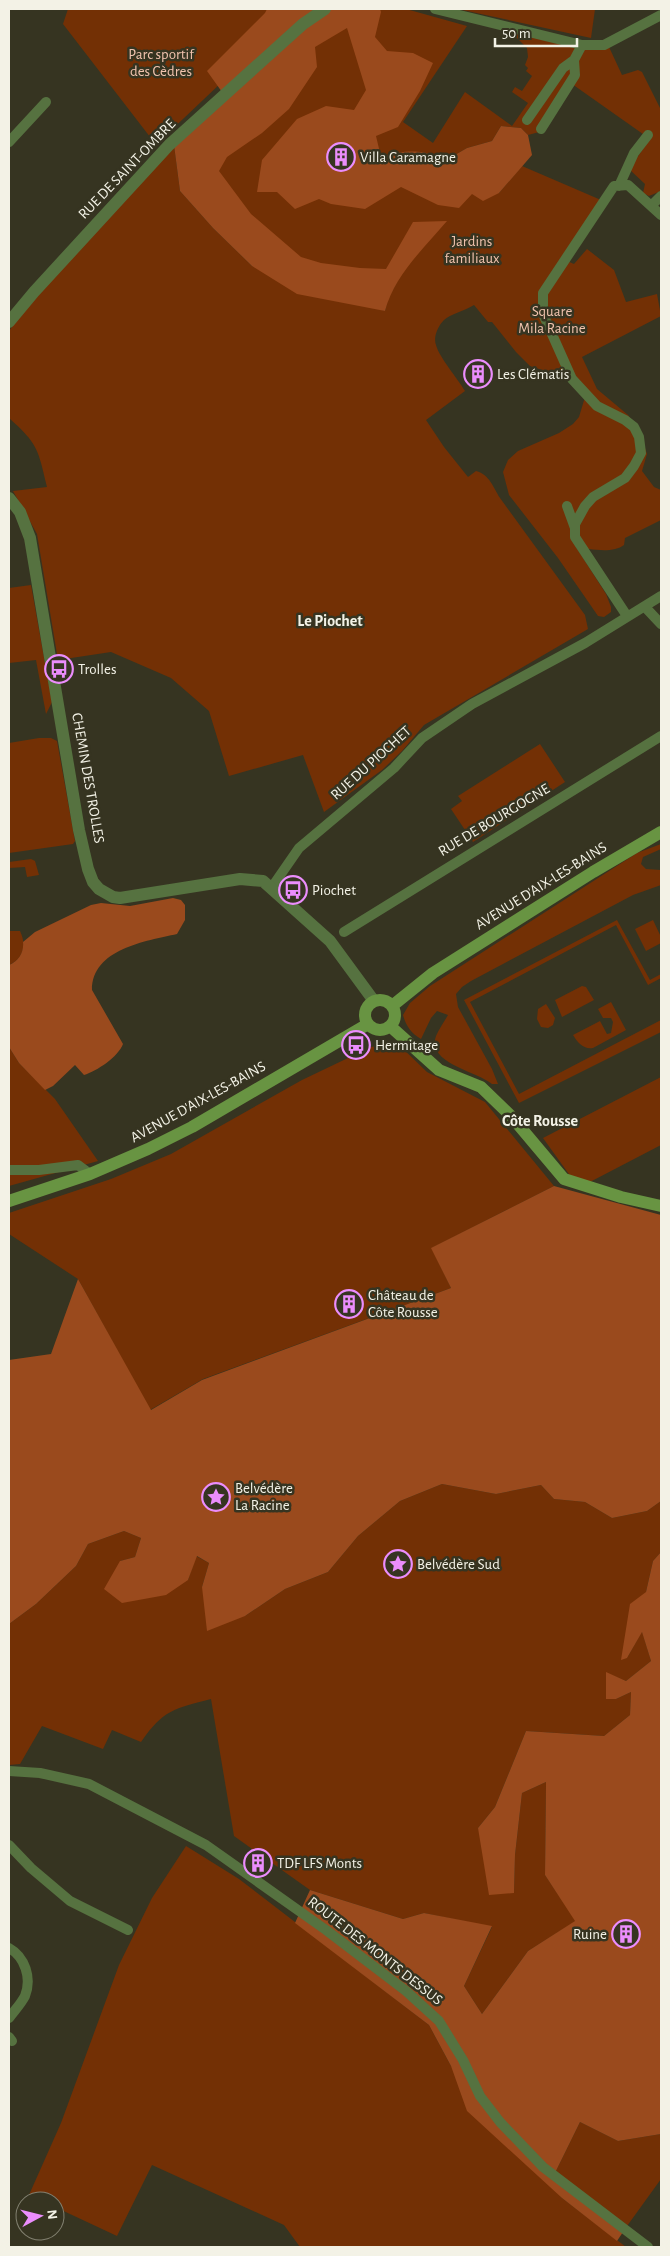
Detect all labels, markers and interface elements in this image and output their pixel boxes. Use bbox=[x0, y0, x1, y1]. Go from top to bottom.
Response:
scale bar bbox=[495, 15, 578, 47]
text: 50 m bbox=[502, 26, 531, 41]
park label: Parc sportif des Cèdres bbox=[128, 47, 195, 79]
street label: RUE DE SAINT-OMBRE bbox=[76, 116, 178, 222]
building icon: Villa Caramagne bbox=[326, 142, 356, 172]
place label: Villa Caramagne bbox=[360, 150, 456, 165]
park label: Jardins familiaux bbox=[444, 234, 500, 266]
park label: Square Mila Racine bbox=[518, 304, 586, 336]
building icon: Les Clématis bbox=[463, 359, 493, 389]
place label: Les Clématis bbox=[497, 367, 569, 382]
district label: Le Piochet bbox=[297, 613, 363, 629]
bus stop icon: Trolles bbox=[44, 654, 74, 684]
place label: Trolles bbox=[78, 662, 116, 677]
street label: CHEMIN DES TROLLES bbox=[69, 712, 107, 844]
street label: RUE DU PIOCHET bbox=[328, 723, 415, 803]
street label: RUE DE BOURGOGNE bbox=[436, 781, 552, 859]
street label: AVENUE D'AIX-LES-BAINS bbox=[473, 839, 609, 933]
bus stop icon: Piochet bbox=[278, 875, 308, 905]
place label: Piochet bbox=[312, 883, 356, 898]
bus stop icon: Hermitage bbox=[341, 1030, 371, 1060]
place label: Hermitage bbox=[375, 1038, 438, 1053]
street label: AVENUE D'AIX-LES-BAINS bbox=[128, 1059, 268, 1145]
district label: Côte Rousse bbox=[502, 1113, 579, 1129]
place label: Château de Côte Rousse bbox=[368, 1288, 438, 1320]
building icon: Château de Côte Rousse bbox=[334, 1289, 364, 1319]
place label: Belvédère La Racine bbox=[235, 1481, 293, 1513]
place icon: Belvédère La Racine bbox=[201, 1482, 231, 1512]
place icon: Belvédère Sud bbox=[383, 1549, 413, 1579]
place label: Belvédère Sud bbox=[417, 1557, 500, 1572]
building icon: TDF LFS Monts bbox=[243, 1848, 273, 1878]
place label: TDF LFS Monts bbox=[277, 1856, 362, 1871]
street label: ROUTE DES MONTS DESSUS bbox=[305, 1894, 445, 2008]
building icon: Ruine bbox=[611, 1919, 641, 1949]
place label: Ruine bbox=[573, 1927, 607, 1942]
north arrow bbox=[15, 2191, 65, 2241]
text: N bbox=[44, 2209, 59, 2220]

